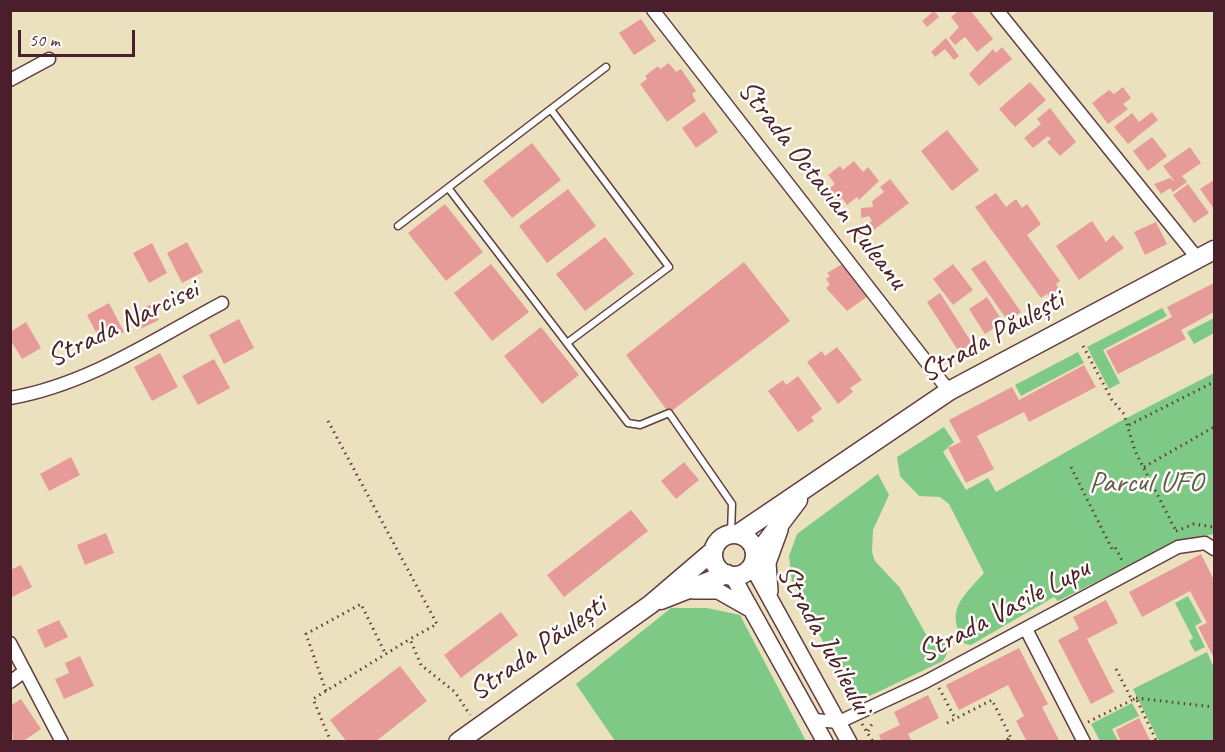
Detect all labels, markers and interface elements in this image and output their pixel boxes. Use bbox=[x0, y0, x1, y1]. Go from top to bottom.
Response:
scale bar bbox=[21, 18, 138, 56]
text: 50 m bbox=[29, 29, 60, 51]
street label: Strada Octavian Ruleanu bbox=[729, 73, 915, 297]
street label: Strada Narcisei bbox=[42, 272, 204, 376]
street label: Strada Păulești bbox=[914, 283, 1070, 391]
park label: Parcul UFO bbox=[1089, 465, 1203, 501]
street label: Strada Vasile Lupu bbox=[912, 551, 1096, 671]
street label: Strada Jubileului bbox=[768, 559, 880, 721]
street label: Strada Păulești bbox=[462, 589, 614, 709]

